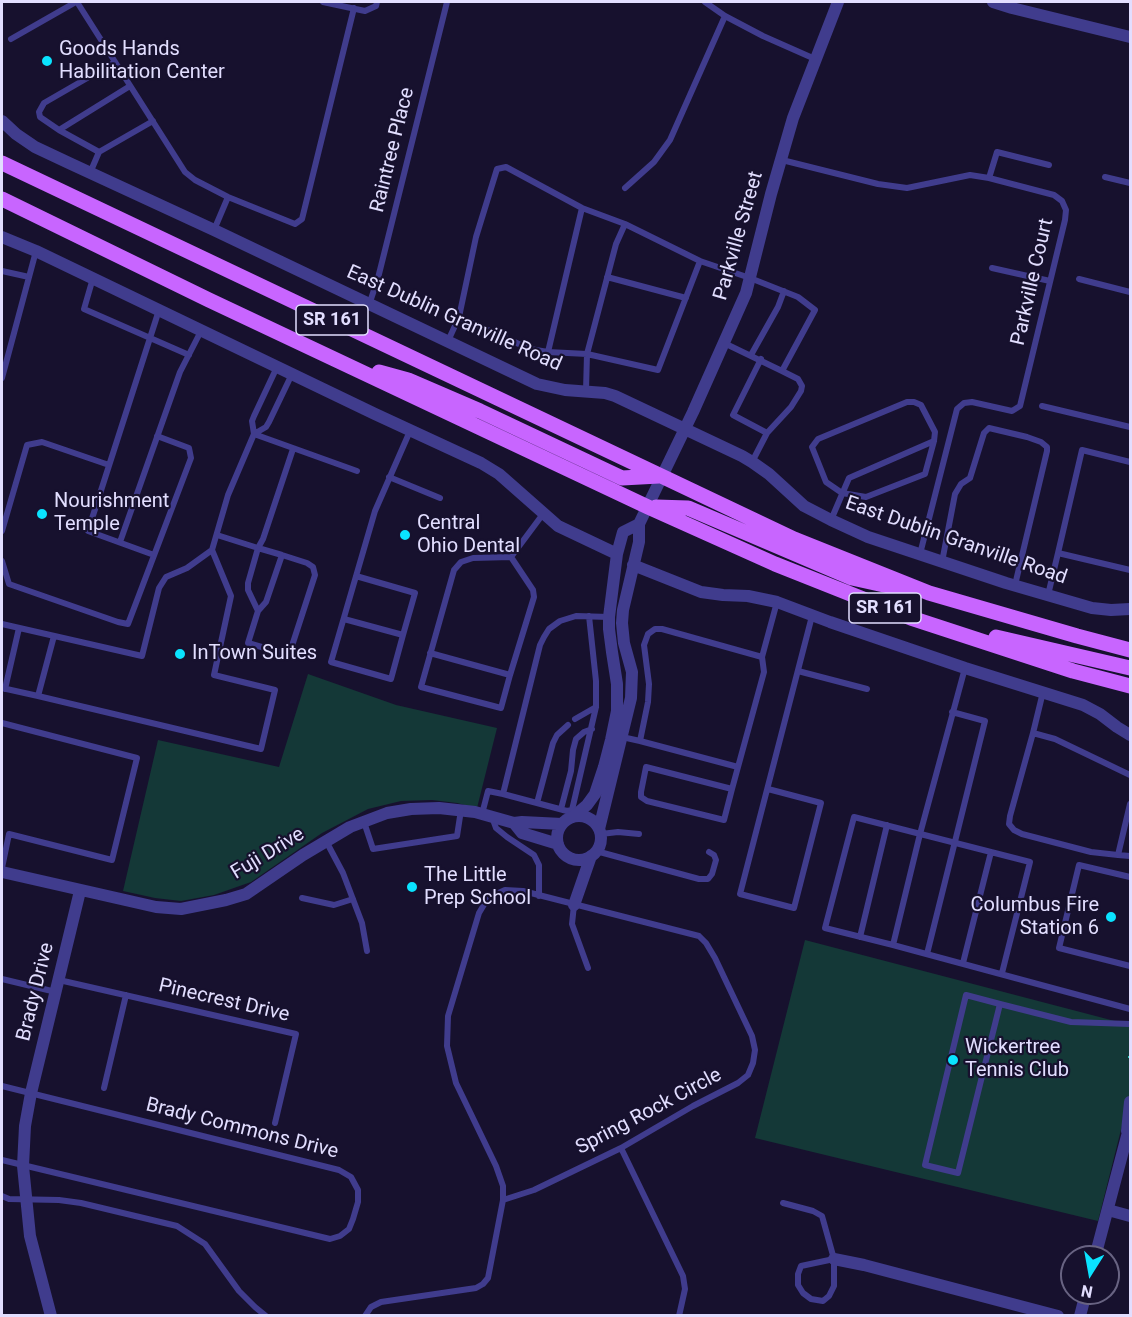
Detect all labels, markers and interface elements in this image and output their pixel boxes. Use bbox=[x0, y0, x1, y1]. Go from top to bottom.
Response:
place label: Goods Hands Habilitation Center bbox=[59, 38, 225, 85]
marker: Goods Hands Habilitation Center bbox=[40, 54, 54, 68]
street label: Raintree Place bbox=[366, 85, 420, 215]
street label: Parkville Street bbox=[709, 169, 769, 303]
street label: Parkville Court bbox=[1007, 216, 1059, 348]
street label: East Dublin Granville Road bbox=[343, 261, 565, 377]
road number: SR 161 bbox=[296, 305, 368, 335]
place label: Nourishment Temple bbox=[54, 490, 169, 537]
street label: East Dublin Granville Road bbox=[842, 492, 1070, 590]
marker: Nourishment Temple bbox=[35, 507, 49, 521]
place label: Central Ohio Dental bbox=[417, 512, 520, 559]
marker: Central Ohio Dental bbox=[398, 528, 412, 542]
road number: SR 161 bbox=[849, 593, 921, 623]
place label: InTown Suites bbox=[192, 642, 317, 666]
marker: InTown Suites bbox=[173, 647, 187, 661]
street label: Fuji Drive bbox=[227, 823, 309, 885]
place label: The Little Prep School bbox=[424, 864, 531, 911]
marker: The Little Prep School bbox=[405, 880, 419, 894]
place label: Columbus Fire Station 6 bbox=[970, 894, 1099, 941]
marker: Columbus Fire Station 6 bbox=[1104, 910, 1118, 924]
street label: Brady Drive bbox=[12, 940, 60, 1044]
street label: Pinecrest Drive bbox=[156, 974, 292, 1028]
place label: Wickertree Tennis Club bbox=[965, 1036, 1069, 1083]
marker: Wickertree Tennis Club bbox=[946, 1053, 960, 1067]
street label: Spring Rock Circle bbox=[572, 1063, 726, 1161]
street label: Brady Commons Drive bbox=[143, 1093, 341, 1165]
north arrow bbox=[1060, 1245, 1120, 1305]
text: N bbox=[1080, 1281, 1094, 1302]

